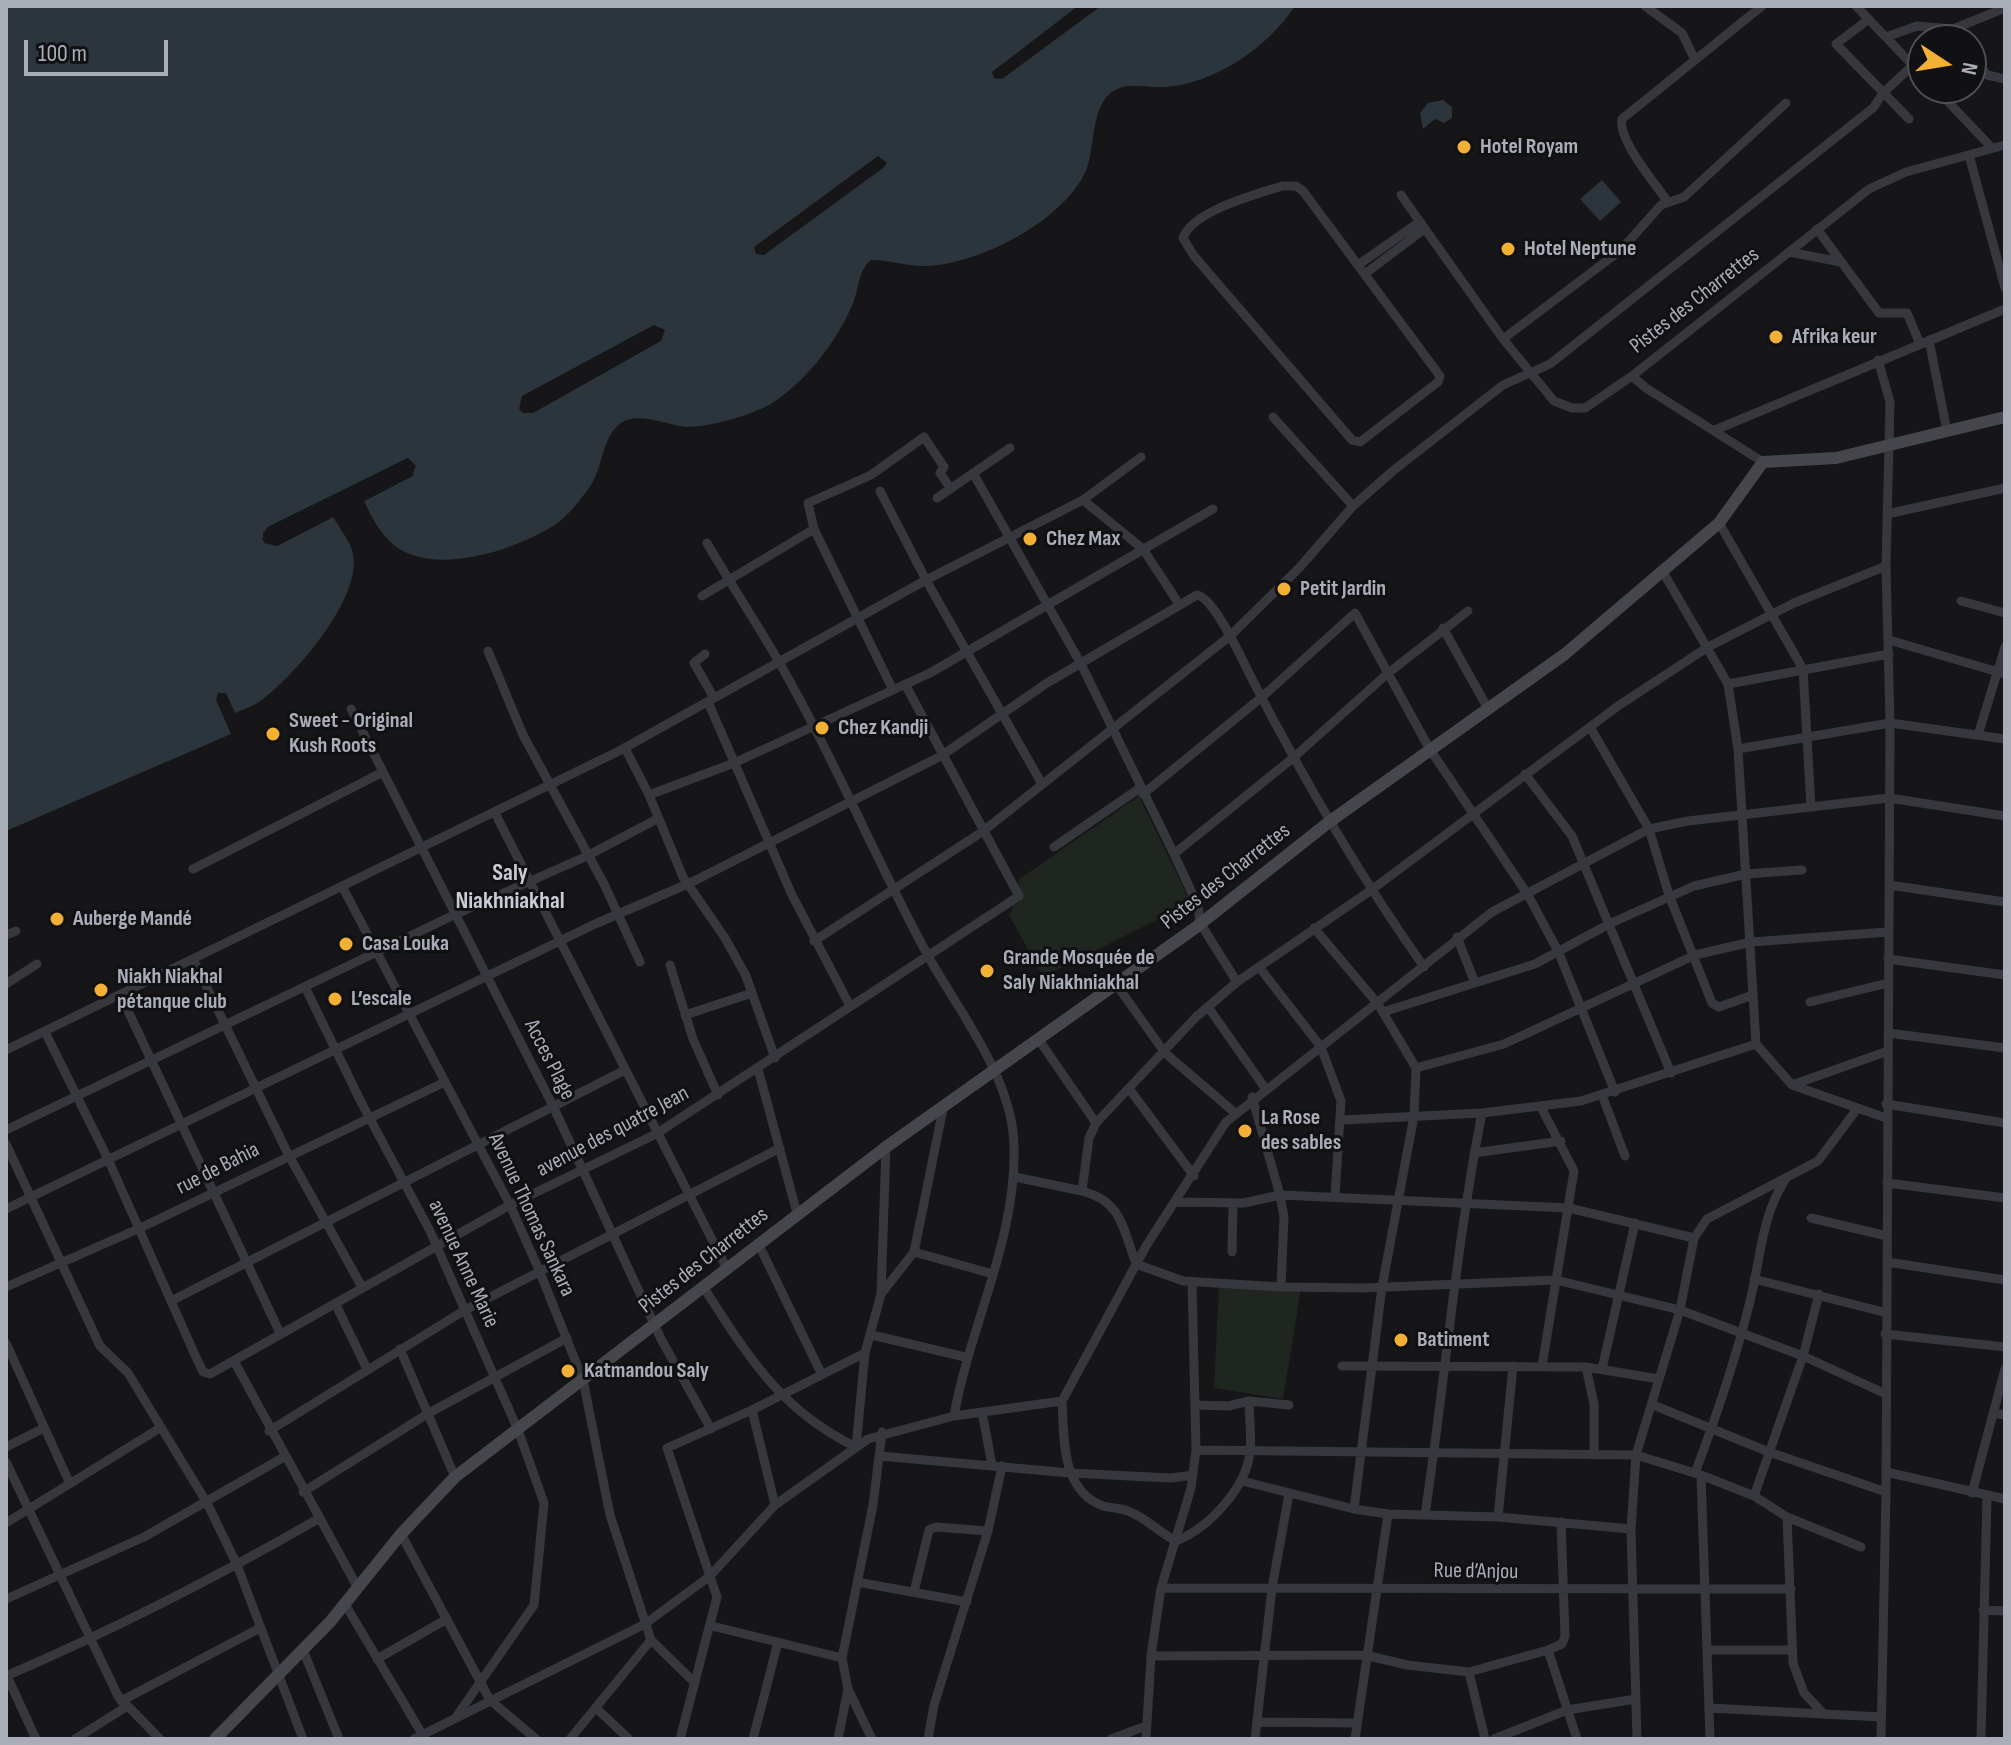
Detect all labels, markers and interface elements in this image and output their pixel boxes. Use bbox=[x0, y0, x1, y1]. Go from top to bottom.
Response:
scale bar bbox=[28, 24, 172, 74]
north arrow bbox=[1907, 24, 1987, 104]
text: 100 m bbox=[38, 39, 87, 68]
text: N bbox=[1955, 60, 1983, 77]
place label: Hotel Royam bbox=[1480, 134, 1578, 160]
marker: Hotel Royam bbox=[1455, 138, 1473, 156]
place label: Hotel Neptune bbox=[1524, 236, 1636, 262]
marker: Hotel Neptune bbox=[1499, 240, 1517, 258]
street label: Pistes des Charrettes bbox=[1625, 242, 1765, 360]
place label: Afrika keur bbox=[1792, 324, 1877, 350]
marker: Afrika keur bbox=[1767, 328, 1785, 346]
place label: Chez Max bbox=[1046, 526, 1120, 552]
marker: Chez Max bbox=[1021, 530, 1039, 548]
place label: Petit Jardin bbox=[1300, 576, 1386, 602]
marker: Petit Jardin bbox=[1275, 580, 1293, 598]
place label: Sweet - Original Kush Roots bbox=[289, 708, 413, 760]
place label: Chez Kandji bbox=[838, 715, 928, 741]
marker: Chez Kandji bbox=[813, 719, 831, 737]
marker: Sweet - Original Kush Roots bbox=[264, 725, 282, 743]
street label: Pistes des Charrettes bbox=[1156, 818, 1296, 936]
district label: Saly Niakhniakhal bbox=[455, 860, 565, 916]
place label: Auberge Mandé bbox=[73, 906, 192, 932]
marker: Auberge Mandé bbox=[48, 910, 66, 928]
place label: Casa Louka bbox=[362, 931, 449, 957]
marker: Casa Louka bbox=[337, 935, 355, 953]
place label: Grande Mosquée de Saly Niakhniakhal bbox=[1003, 945, 1155, 996]
marker: Grande Mosquée de Saly Niakhniakhal bbox=[978, 962, 996, 980]
place label: Niakh Niakhal pétanque club bbox=[117, 964, 227, 1016]
marker: Niakh Niakhal pétanque club bbox=[92, 981, 110, 999]
place label: L’escale bbox=[351, 986, 412, 1012]
marker: L’escale bbox=[326, 990, 344, 1008]
street label: Acces Plage bbox=[518, 1015, 580, 1105]
street label: avenue des quatre Jean bbox=[532, 1081, 694, 1183]
place label: La Rose des sables bbox=[1261, 1105, 1341, 1156]
marker: La Rose des sables bbox=[1236, 1122, 1254, 1140]
street label: Avenue Thomas Sankara bbox=[482, 1129, 580, 1301]
street label: rue de Bahia bbox=[172, 1137, 264, 1201]
street label: avenue Anne Marie bbox=[422, 1196, 504, 1332]
street label: Pistes des Charrettes bbox=[634, 1202, 774, 1320]
place label: Batiment bbox=[1417, 1327, 1489, 1353]
marker: Batiment bbox=[1392, 1331, 1410, 1349]
place label: Katmandou Saly bbox=[584, 1358, 709, 1384]
marker: Katmandou Saly bbox=[559, 1362, 577, 1380]
street label: Rue d’Anjou bbox=[1433, 1558, 1519, 1586]

